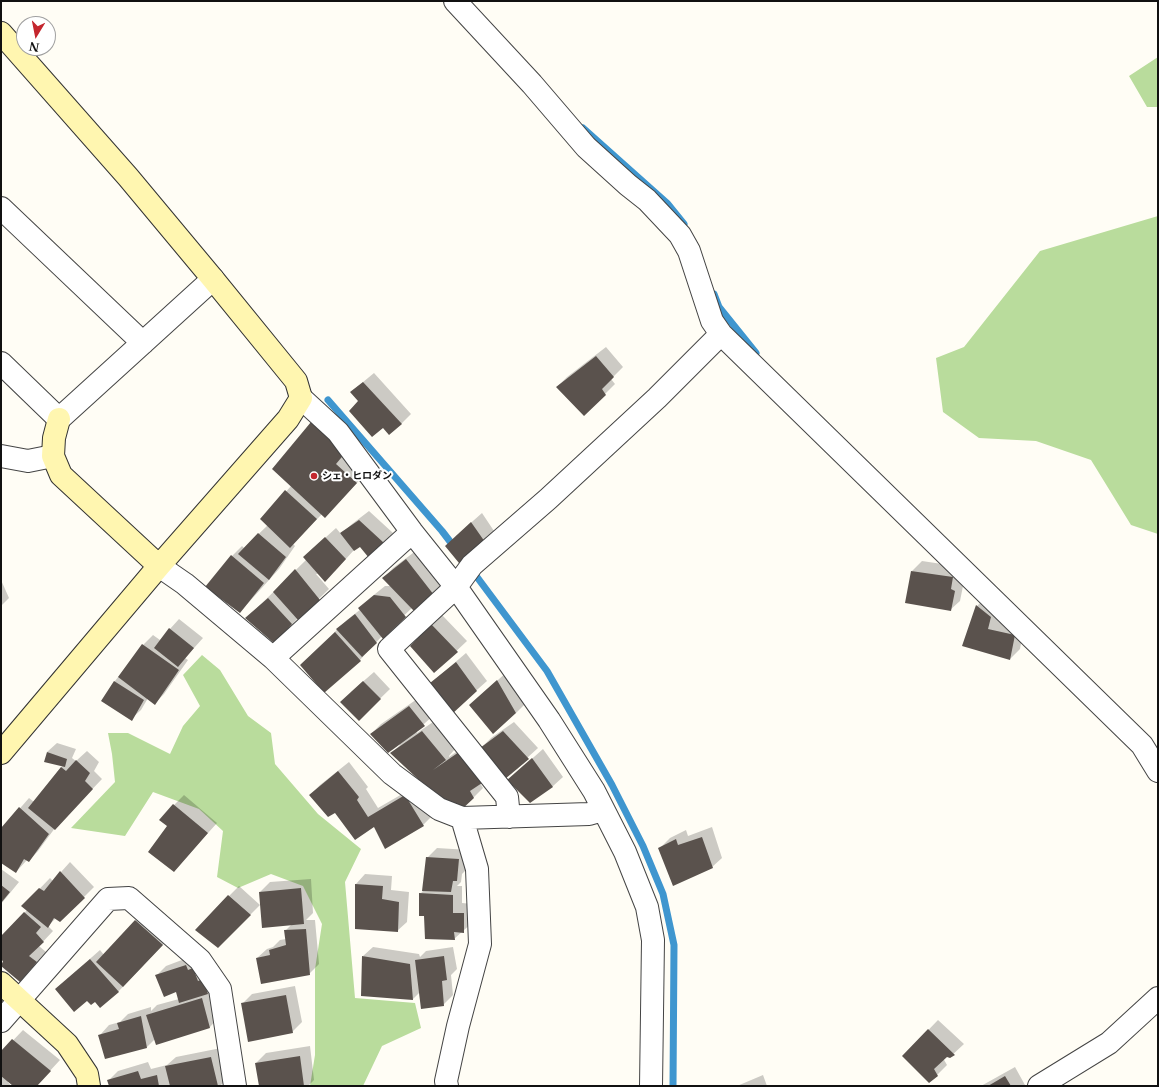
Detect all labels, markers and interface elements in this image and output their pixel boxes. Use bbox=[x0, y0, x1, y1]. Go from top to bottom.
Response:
north arrow bbox=[16, 16, 56, 56]
text: N bbox=[28, 39, 40, 55]
place label: シェ・ヒロダン bbox=[322, 470, 392, 482]
marker: シェ・ヒロダン bbox=[309, 471, 319, 481]

